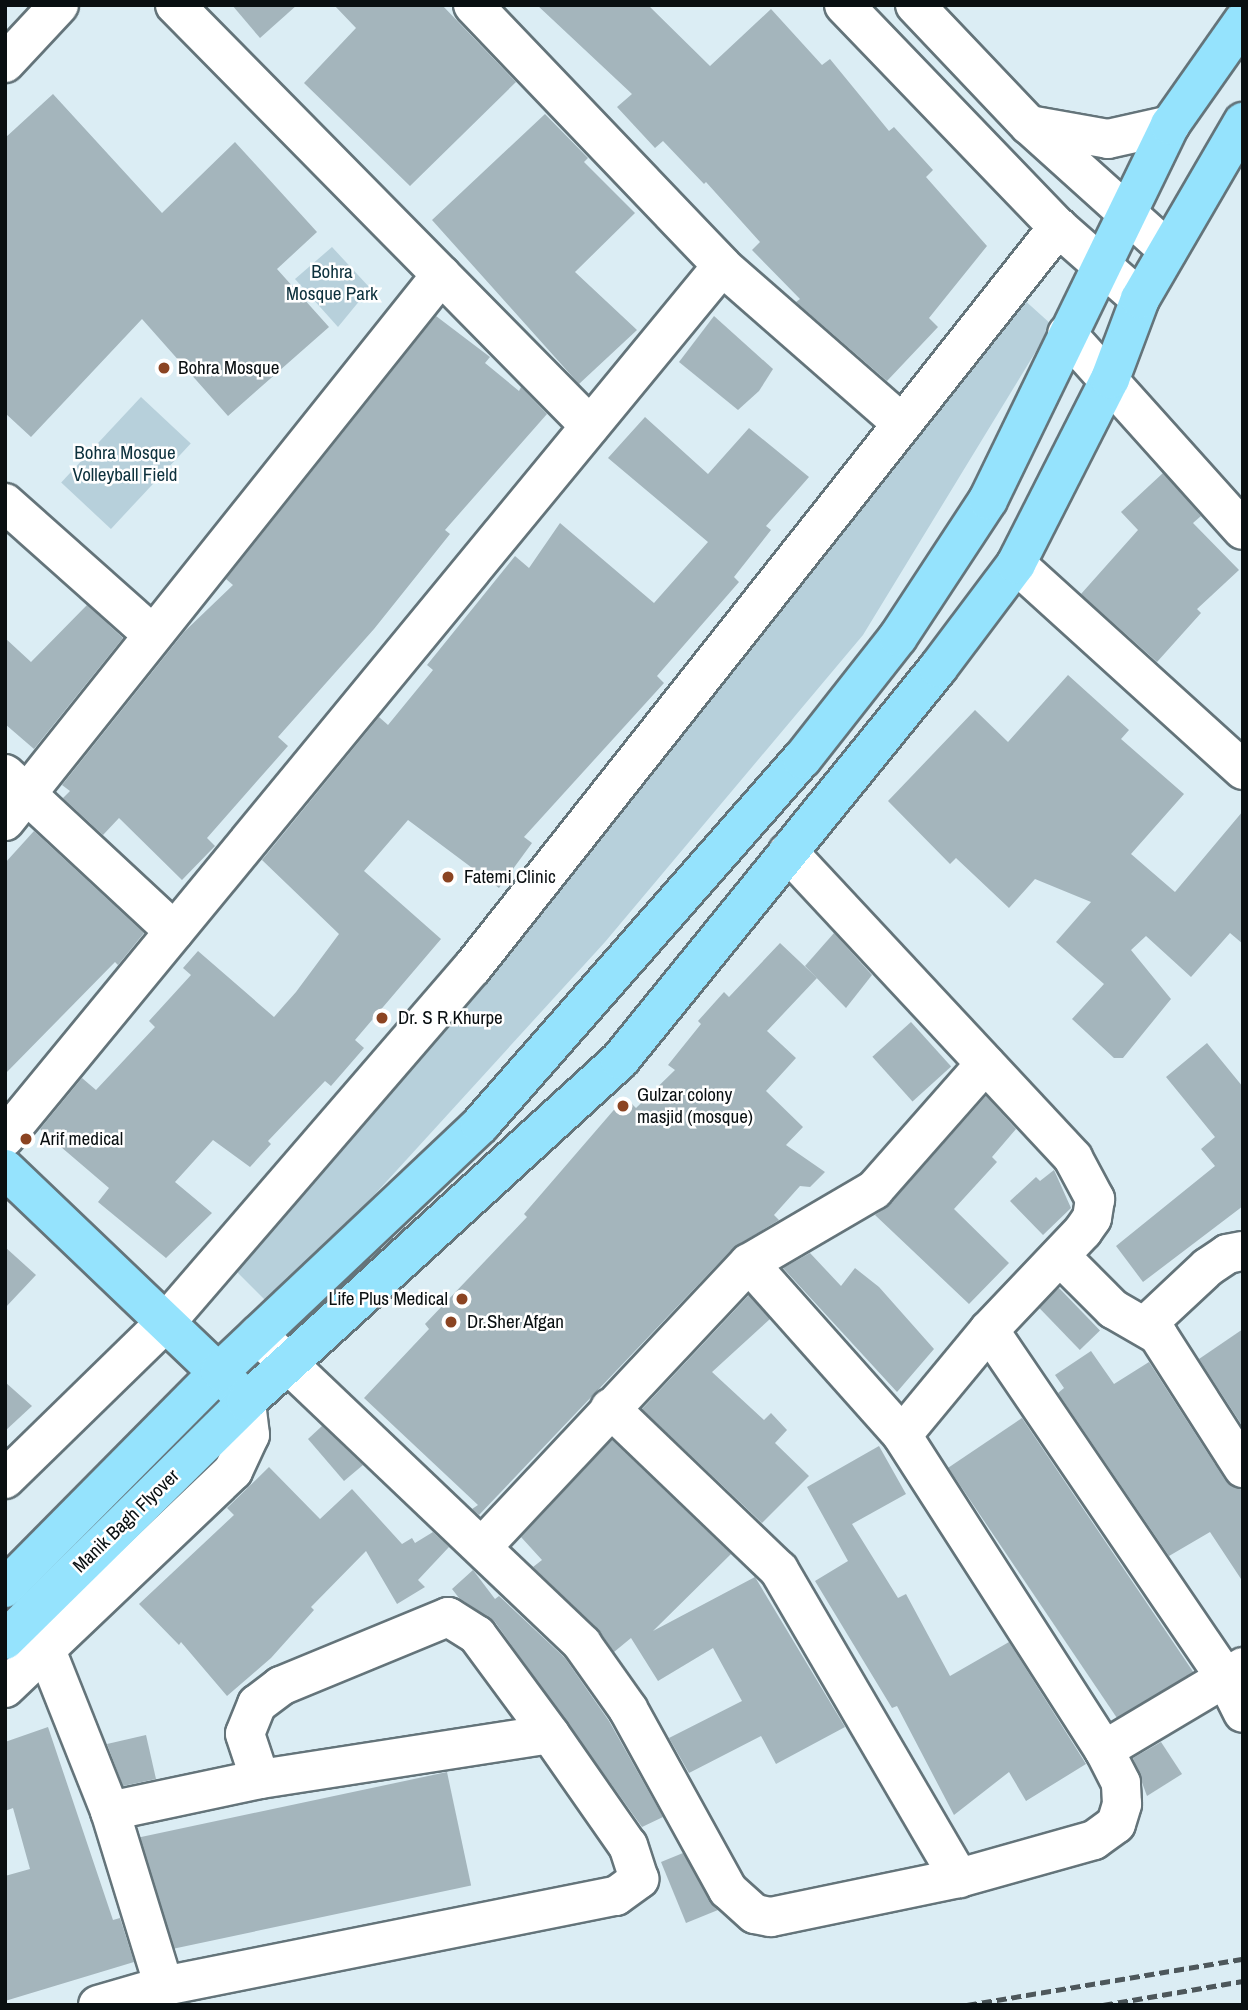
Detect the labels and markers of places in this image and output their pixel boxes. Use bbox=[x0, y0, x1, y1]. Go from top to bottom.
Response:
place label: Bohra Mosque bbox=[178, 357, 279, 379]
marker: Bohra Mosque bbox=[156, 360, 172, 376]
place label: Fatemi Clinic bbox=[464, 866, 556, 888]
marker: Fatemi Clinic bbox=[438, 867, 458, 887]
place label: Dr. S R Khurpe bbox=[398, 1007, 503, 1029]
marker: Dr. S R Khurpe bbox=[372, 1008, 392, 1028]
place label: Gulzar colony masjid (mosque) bbox=[637, 1084, 753, 1128]
marker: Gulzar colony masjid (mosque) bbox=[615, 1098, 631, 1114]
place label: Arif medical bbox=[40, 1128, 123, 1150]
marker: Arif medical bbox=[18, 1131, 34, 1147]
place label: Life Plus Medical bbox=[328, 1288, 448, 1310]
marker: Life Plus Medical bbox=[454, 1291, 470, 1307]
place label: Dr.Sher Afgan bbox=[467, 1311, 565, 1333]
marker: Dr.Sher Afgan bbox=[441, 1312, 461, 1332]

